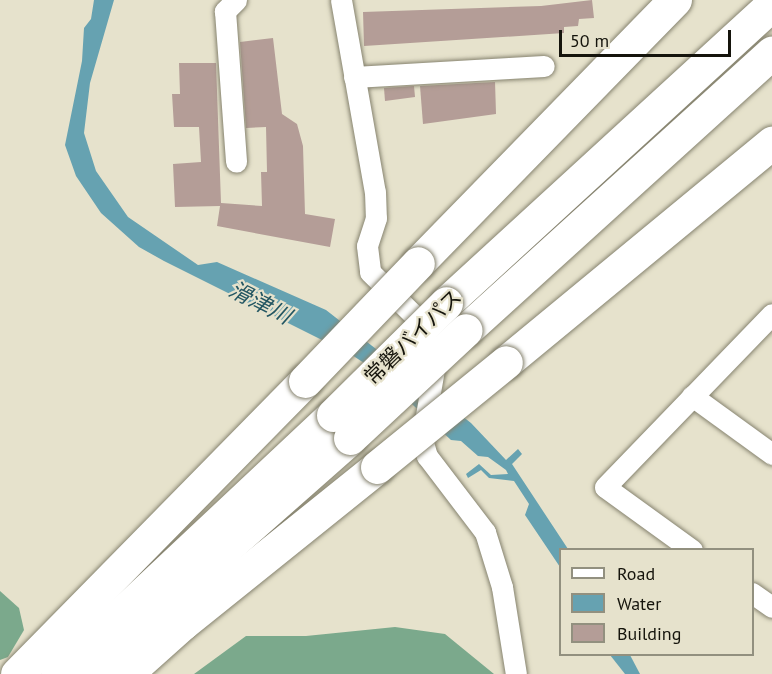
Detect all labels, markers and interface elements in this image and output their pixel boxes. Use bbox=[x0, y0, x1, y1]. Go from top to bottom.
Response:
scale bar bbox=[562, 18, 734, 56]
text: 50 m bbox=[570, 29, 609, 52]
water label: 滑津川 bbox=[225, 276, 295, 330]
street label: 常磐バイパス bbox=[359, 284, 467, 390]
legend bbox=[559, 548, 754, 656]
text: Road bbox=[617, 562, 655, 585]
text: Water bbox=[617, 592, 661, 615]
text: Building bbox=[617, 622, 681, 645]

